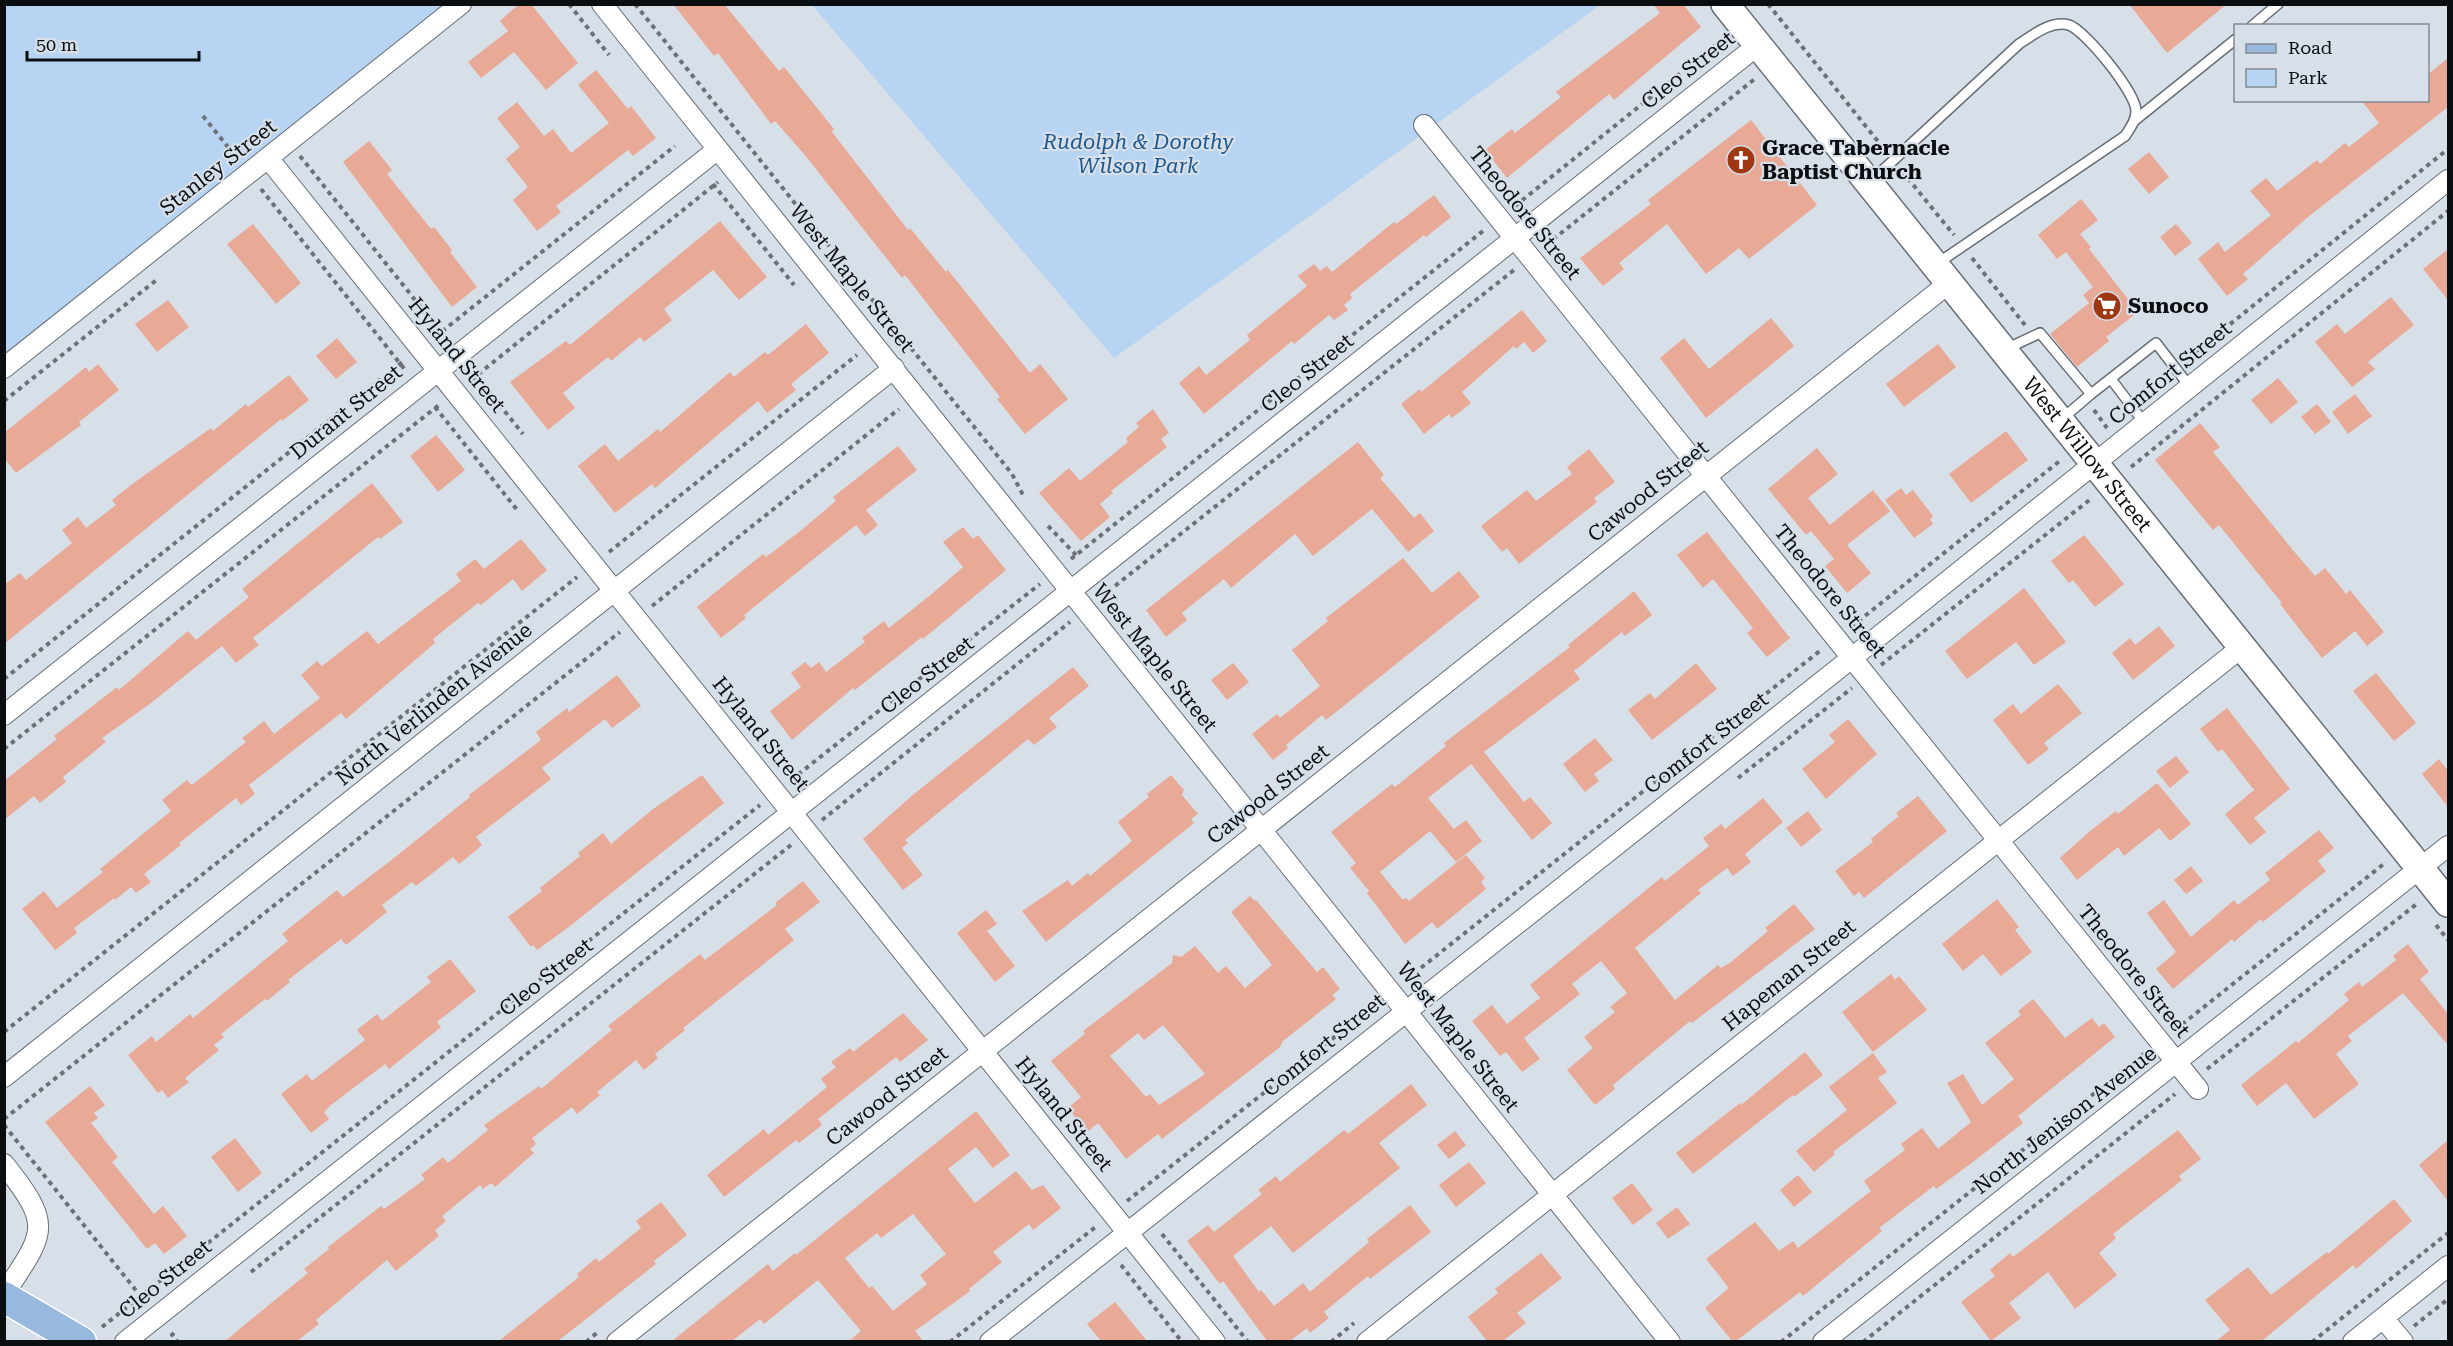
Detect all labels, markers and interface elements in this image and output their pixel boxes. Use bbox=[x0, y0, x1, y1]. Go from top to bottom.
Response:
scale bar bbox=[27, 24, 200, 62]
legend bbox=[2234, 24, 2429, 102]
street label: Cleo Street bbox=[1637, 26, 1739, 114]
text: 50 m bbox=[36, 34, 77, 55]
text: Road bbox=[2288, 37, 2333, 58]
text: Park bbox=[2288, 67, 2328, 88]
street label: Stanley Street bbox=[155, 114, 281, 220]
park label: Rudolph & Dorothy Wilson Park bbox=[1042, 130, 1234, 178]
place label: Grace Tabernacle Baptist Church bbox=[1762, 136, 1950, 184]
street label: Theodore Street bbox=[1464, 142, 1586, 284]
church icon: Grace Tabernacle Baptist Church bbox=[1725, 144, 1757, 176]
street label: West Maple Street bbox=[785, 199, 919, 357]
supermarket icon: Sunoco bbox=[2091, 290, 2123, 322]
street label: Hyland Street bbox=[404, 293, 511, 417]
place label: Sunoco bbox=[2128, 294, 2208, 318]
street label: Comfort Street bbox=[2104, 316, 2236, 430]
street label: Cleo Street bbox=[1256, 328, 1358, 417]
street label: Durant Street bbox=[286, 360, 407, 464]
street label: West Willow Street bbox=[2018, 372, 2157, 537]
street label: Cawood Street bbox=[1583, 435, 1713, 547]
street label: Theodore Street bbox=[1769, 520, 1891, 662]
street label: West Maple Street bbox=[1088, 579, 1222, 737]
street label: North Verlinden Avenue bbox=[331, 618, 537, 790]
street label: Cleo Street bbox=[876, 631, 978, 719]
street label: Hyland Street bbox=[708, 672, 815, 796]
street label: Comfort Street bbox=[1639, 687, 1773, 799]
street label: Cawood Street bbox=[1202, 739, 1334, 849]
street label: Theodore Street bbox=[2073, 900, 2195, 1042]
street label: Hapeman Street bbox=[1718, 914, 1860, 1036]
street label: Cleo Street bbox=[495, 933, 597, 1021]
street label: West Maple Street bbox=[1392, 957, 1524, 1117]
street label: Comfort Street bbox=[1258, 988, 1390, 1102]
street label: Cawood Street bbox=[821, 1041, 953, 1151]
street label: North Jenison Avenue bbox=[1969, 1041, 2161, 1199]
street label: Hyland Street bbox=[1011, 1052, 1118, 1176]
street label: Cleo Street bbox=[114, 1234, 216, 1323]

